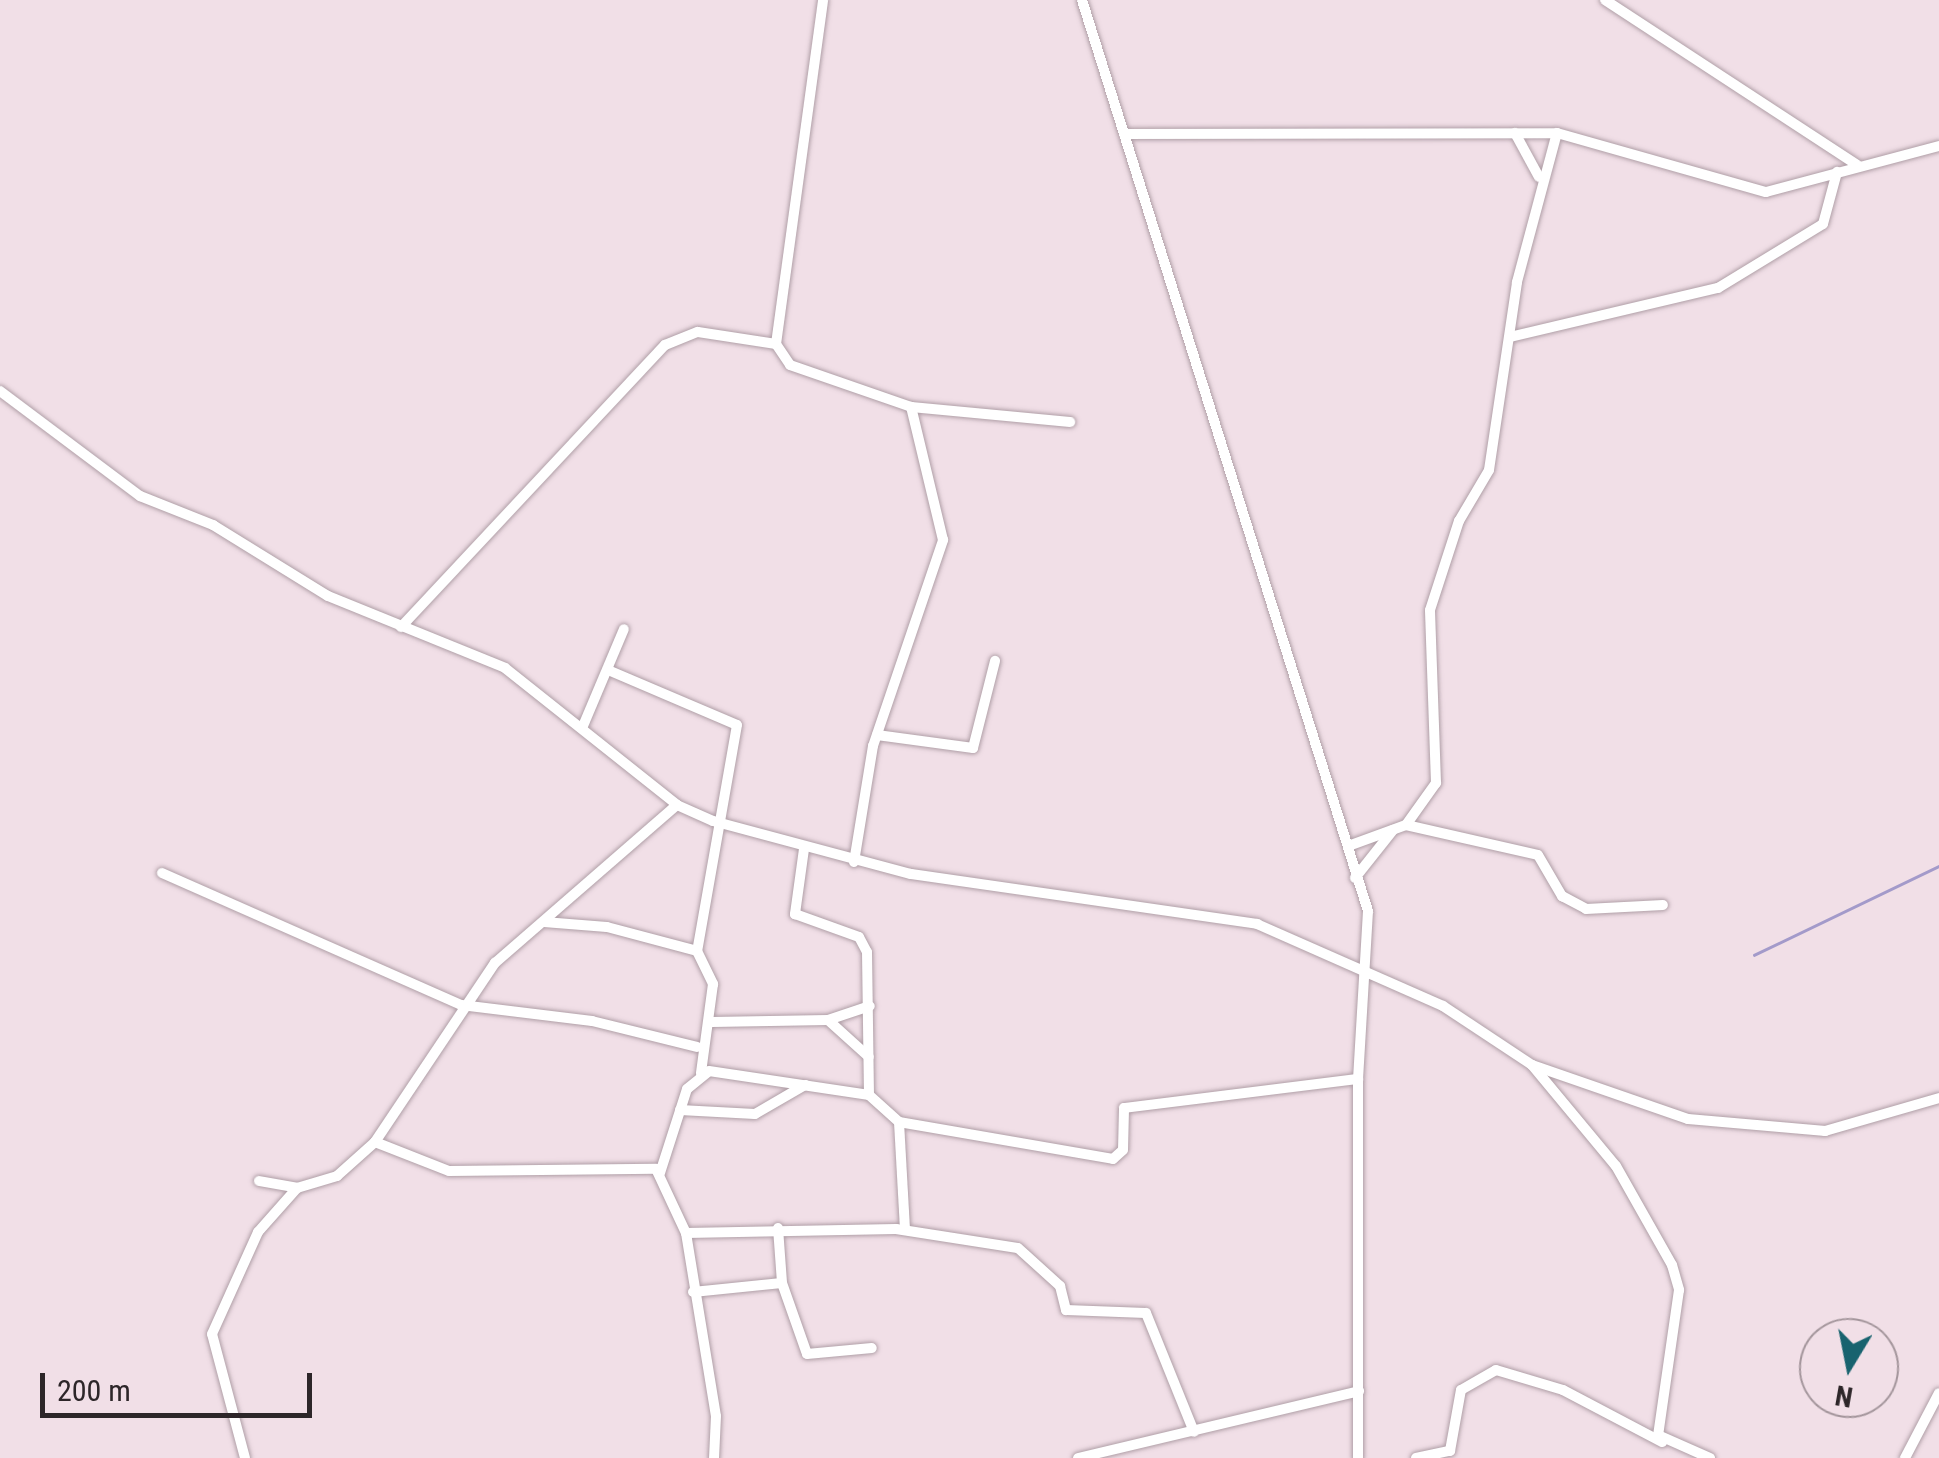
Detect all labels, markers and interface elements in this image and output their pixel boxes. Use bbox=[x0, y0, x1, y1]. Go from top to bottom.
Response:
north arrow bbox=[1799, 1318, 1899, 1418]
scale bar bbox=[45, 1353, 318, 1415]
text: 200 m bbox=[57, 1373, 131, 1408]
text: N bbox=[1833, 1378, 1855, 1414]

